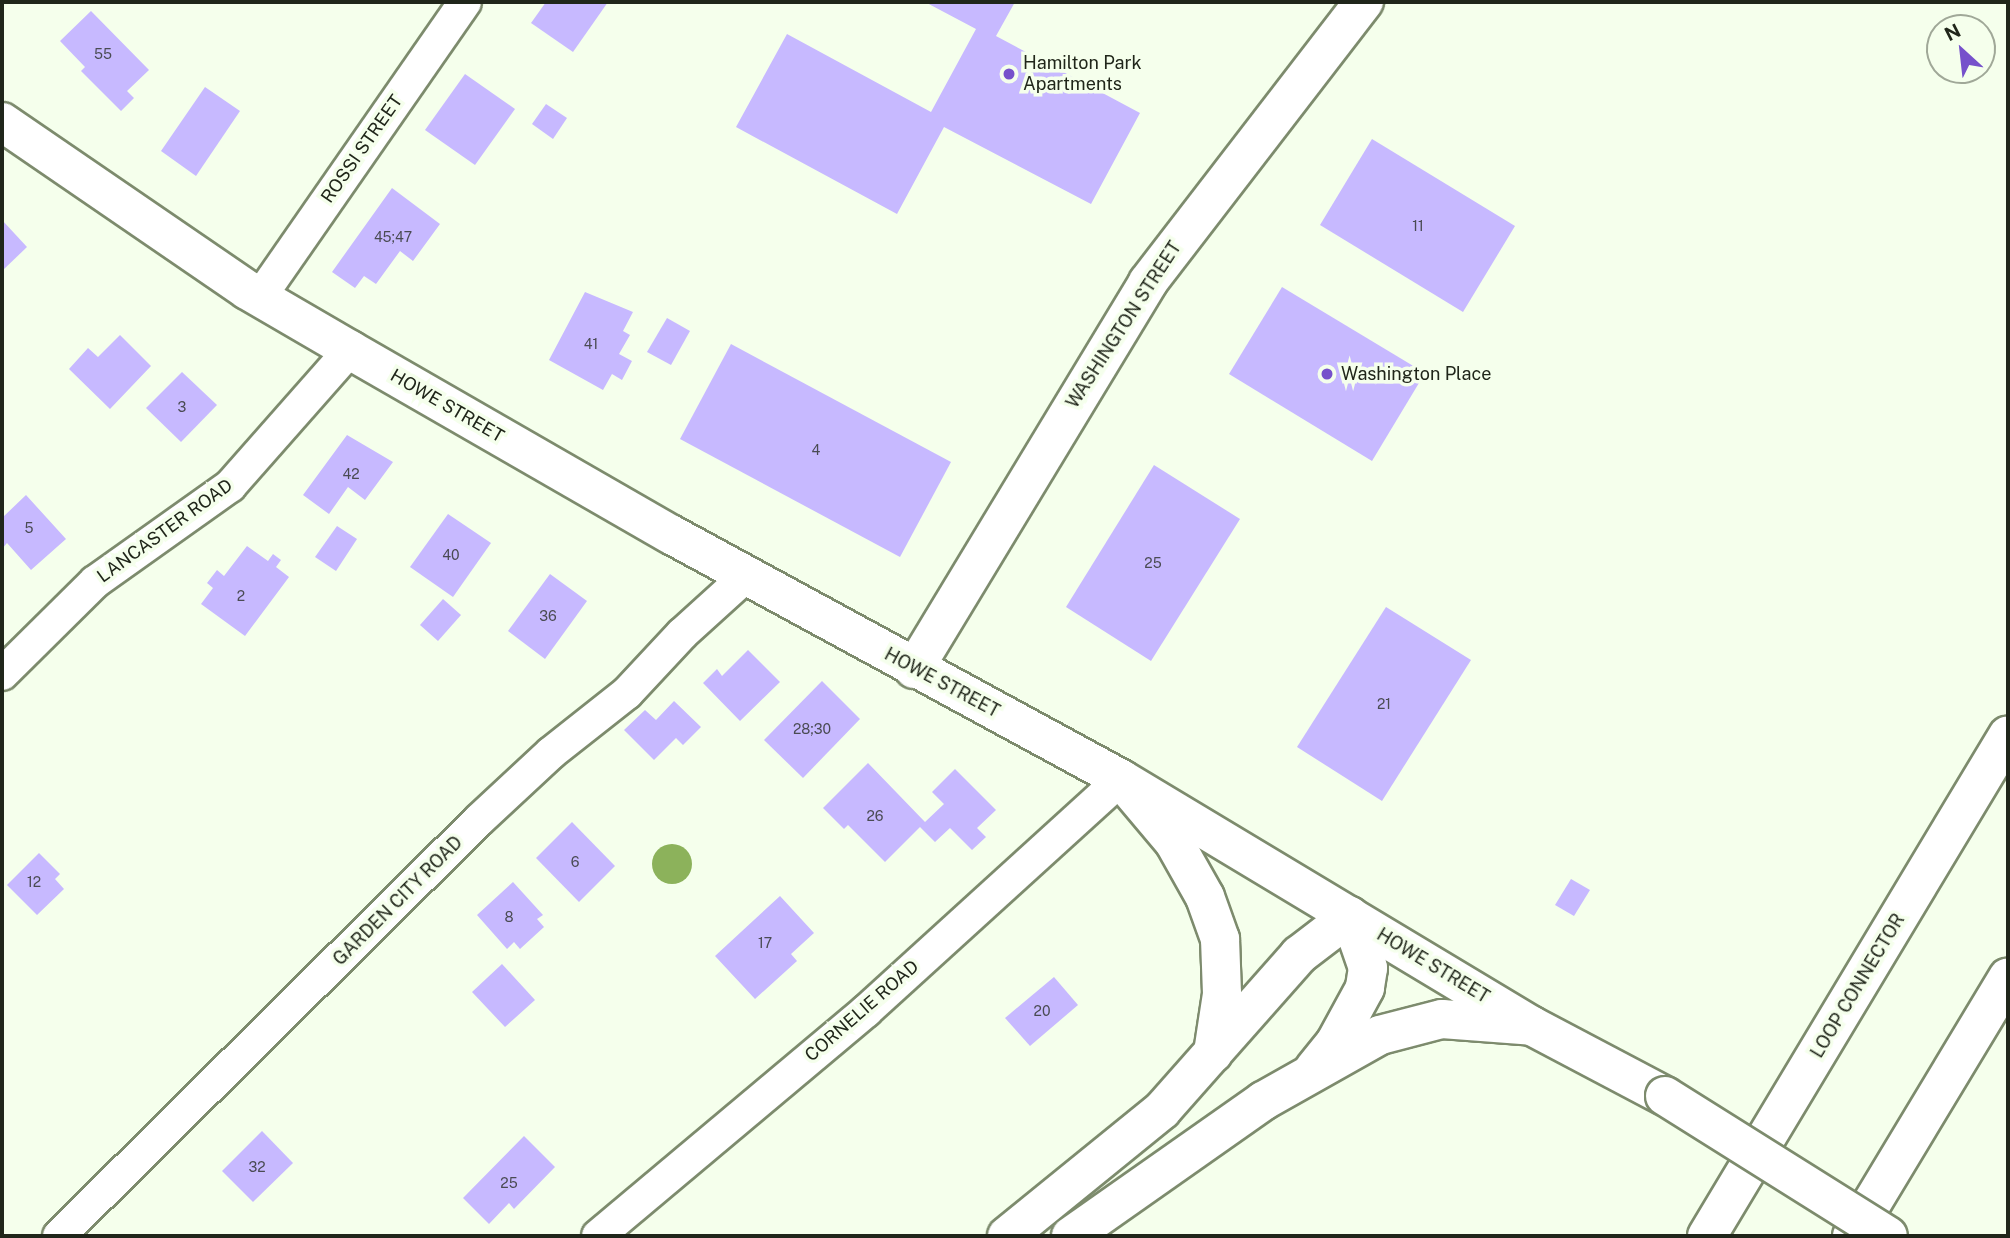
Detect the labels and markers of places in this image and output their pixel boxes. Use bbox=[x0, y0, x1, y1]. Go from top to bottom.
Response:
place label: Hamilton Park Apartments bbox=[1023, 53, 1142, 96]
marker: Hamilton Park Apartments bbox=[1001, 66, 1017, 82]
place label: Washington Place bbox=[1341, 363, 1491, 385]
marker: Washington Place bbox=[1319, 366, 1335, 382]

